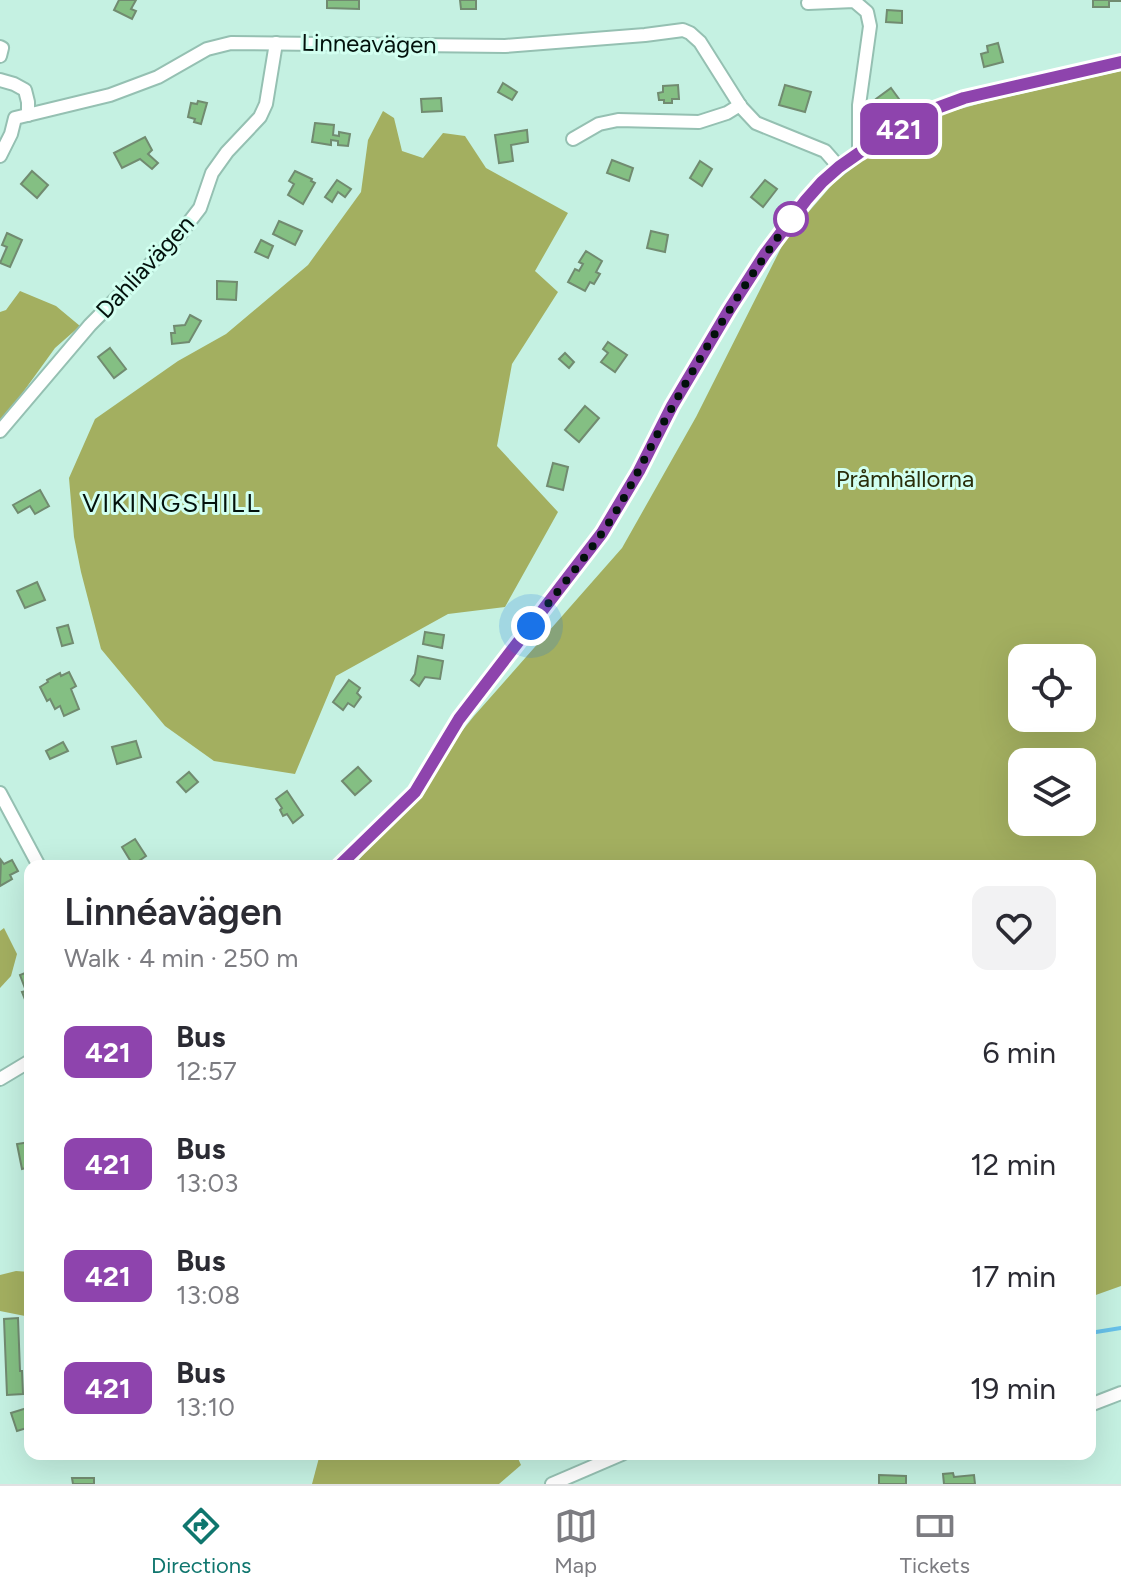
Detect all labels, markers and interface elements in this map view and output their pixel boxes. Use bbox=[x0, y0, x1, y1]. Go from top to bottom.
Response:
street label: Linneavägen bbox=[301, 28, 437, 59]
line badge: 421 bbox=[853, 103, 945, 155]
text: 421 bbox=[876, 112, 922, 146]
unlabelled marker bbox=[774, 202, 808, 236]
street label: Dahliavägen bbox=[90, 209, 200, 324]
park label: Pråmhällorna bbox=[836, 464, 974, 493]
district label: VIKINGSHILL bbox=[82, 487, 262, 519]
your location bbox=[511, 606, 551, 646]
map controls bbox=[1008, 644, 1096, 836]
button: locate bbox=[1008, 644, 1096, 732]
button: layers bbox=[1008, 748, 1096, 836]
button: heart bbox=[972, 886, 1056, 970]
text: Linnéavägen bbox=[64, 889, 282, 935]
text: Walk · 4 min · 250 m bbox=[64, 942, 298, 974]
text: Bus bbox=[176, 1018, 225, 1055]
text: 6 min bbox=[982, 1034, 1056, 1071]
text: 421 bbox=[85, 1035, 131, 1069]
text: 12:57 bbox=[176, 1055, 237, 1087]
text: Bus bbox=[176, 1130, 225, 1167]
text: 12 min bbox=[970, 1146, 1056, 1183]
text: 421 bbox=[85, 1147, 131, 1181]
text: 13:03 bbox=[176, 1167, 238, 1199]
text: Bus bbox=[176, 1242, 225, 1279]
text: 17 min bbox=[971, 1258, 1056, 1295]
text: 421 bbox=[85, 1259, 131, 1293]
text: 13:08 bbox=[176, 1279, 240, 1311]
text: Bus bbox=[176, 1354, 225, 1391]
text: 19 min bbox=[970, 1370, 1056, 1407]
text: 421 bbox=[85, 1371, 131, 1405]
text: 13:10 bbox=[176, 1391, 235, 1423]
tab: Directions bbox=[151, 1504, 251, 1579]
tab: Map bbox=[554, 1504, 598, 1579]
tab: Tickets bbox=[900, 1504, 970, 1579]

